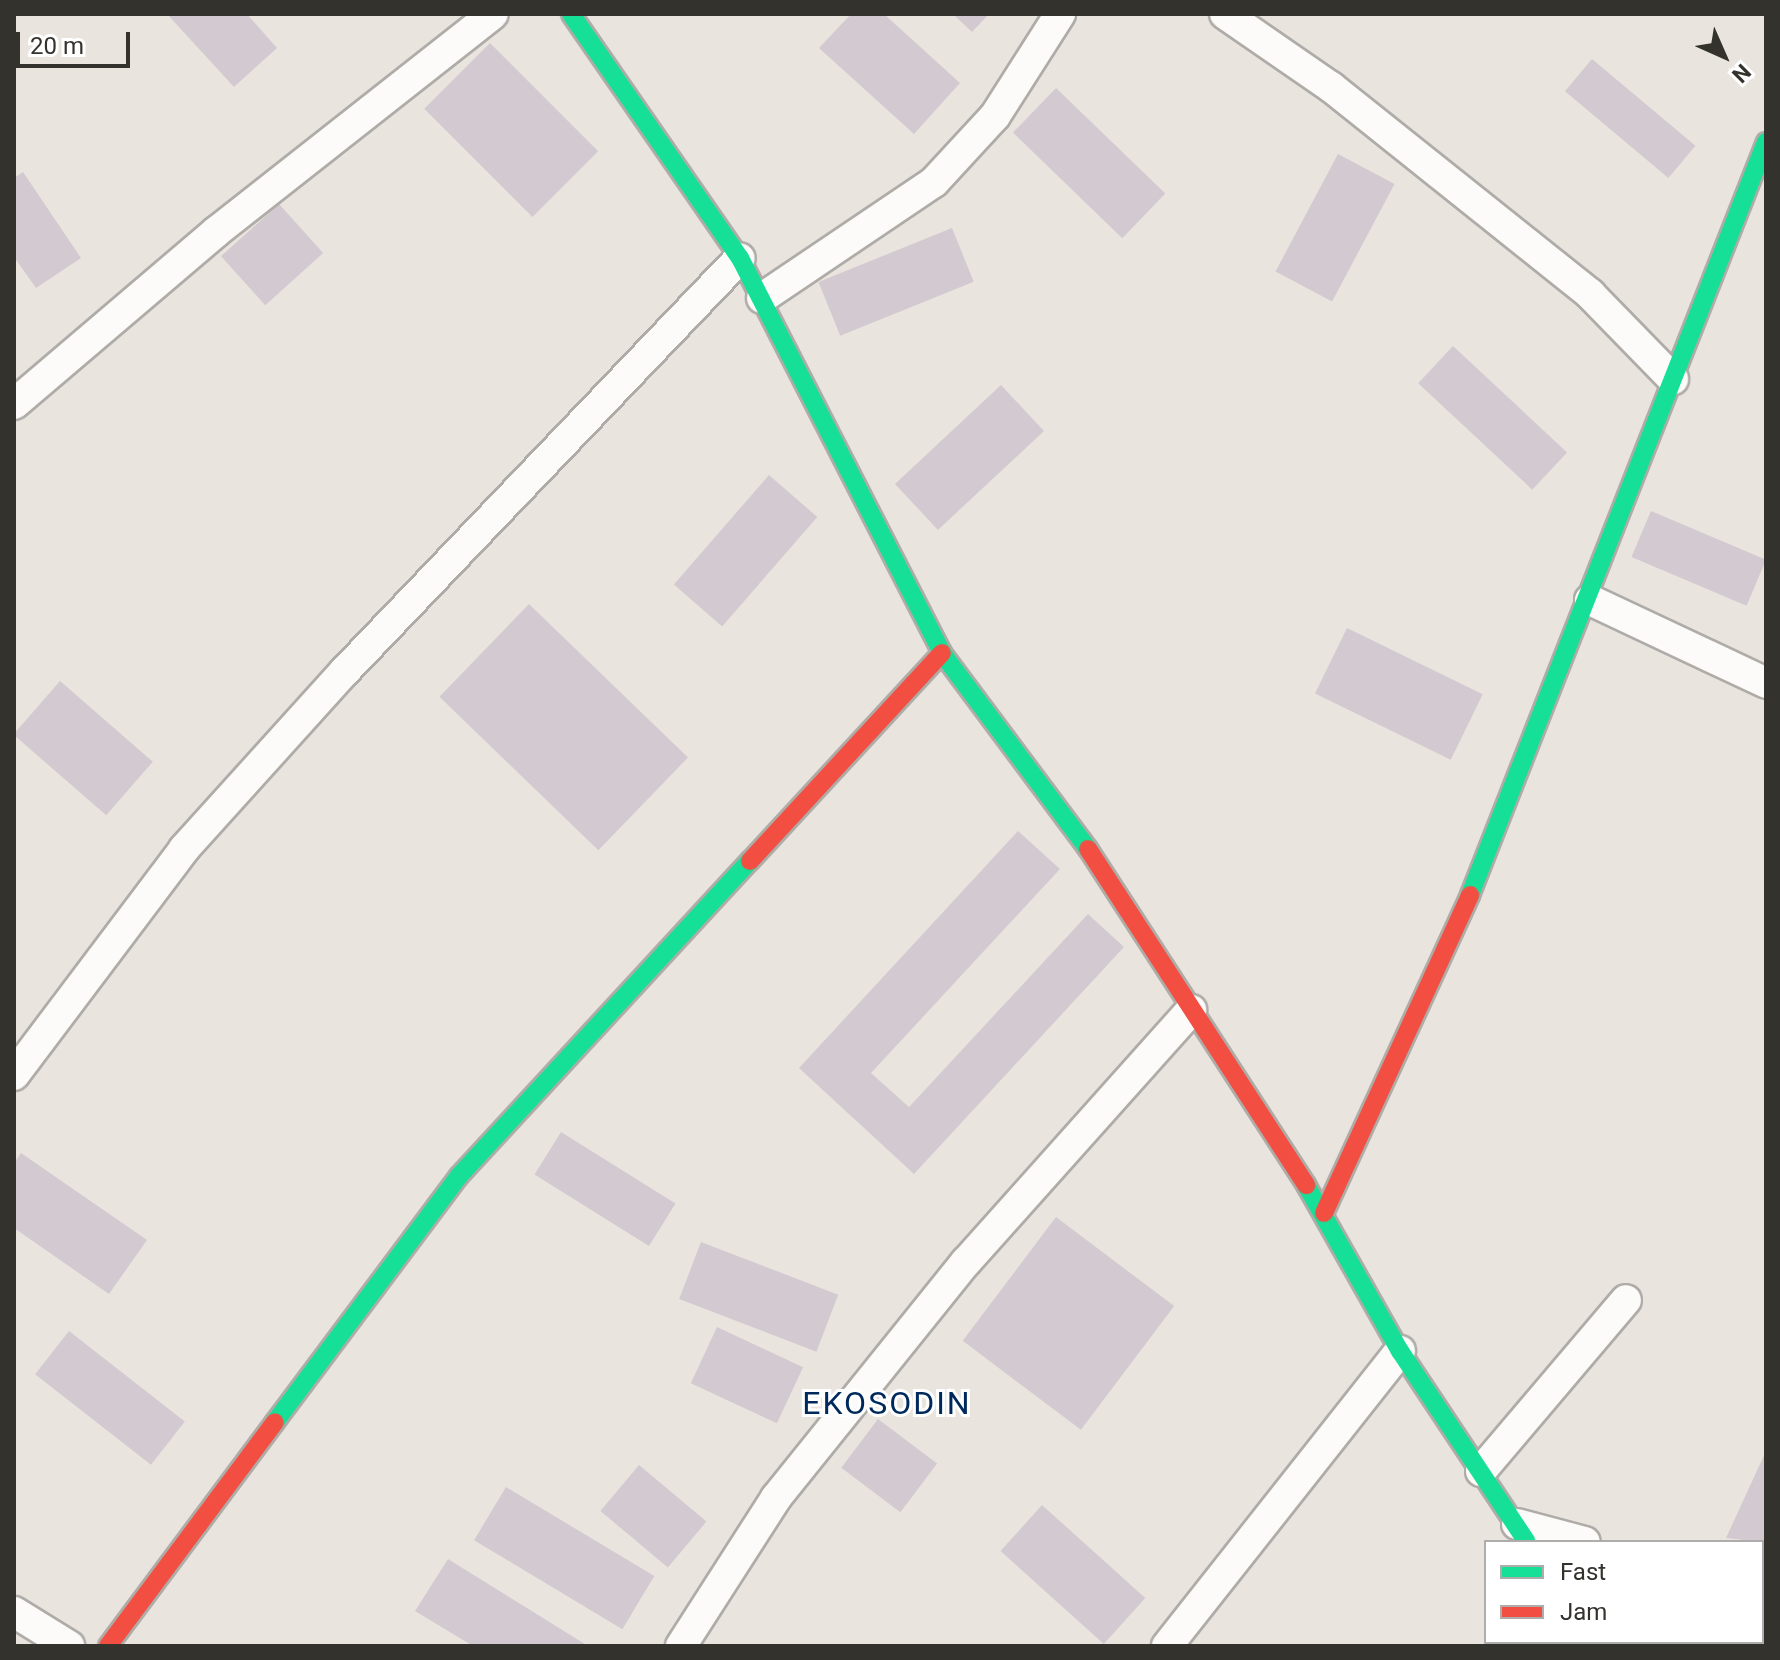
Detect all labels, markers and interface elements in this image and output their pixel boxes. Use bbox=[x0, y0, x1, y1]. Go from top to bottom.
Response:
scale bar bbox=[20, 16, 134, 66]
north arrow bbox=[1684, 16, 1764, 96]
text: 20 m bbox=[30, 32, 84, 60]
text: N bbox=[1727, 59, 1756, 88]
district label: EKOSODIN bbox=[802, 1384, 972, 1422]
legend bbox=[1484, 1540, 1764, 1644]
text: Fast bbox=[1560, 1558, 1606, 1586]
text: Jam bbox=[1560, 1598, 1607, 1626]

